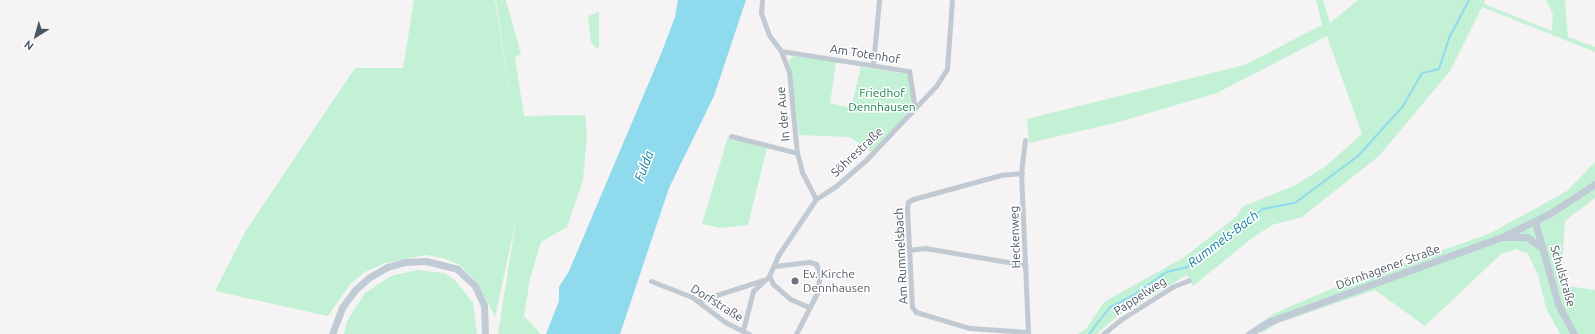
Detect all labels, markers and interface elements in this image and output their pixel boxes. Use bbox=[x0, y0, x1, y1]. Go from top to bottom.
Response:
north arrow bbox=[16, 16, 56, 56]
text: N bbox=[22, 38, 36, 53]
street label: Am Totenhof bbox=[829, 41, 901, 67]
street label: In der Aue bbox=[773, 86, 793, 142]
park label: Friedhof Dennhausen bbox=[848, 86, 916, 114]
street label: Söhrestraße bbox=[828, 124, 886, 180]
water label: Fulda bbox=[631, 148, 657, 184]
street label: Heckenweg bbox=[1007, 205, 1023, 269]
street label: Am Rummelsbach bbox=[891, 207, 911, 305]
water label: Rummels-Bach bbox=[1185, 207, 1261, 271]
street label: Dörnhagener Straße bbox=[1334, 241, 1442, 293]
street label: Schulstraße bbox=[1547, 244, 1579, 308]
place label: Ev. Kirche Dennhausen bbox=[803, 267, 870, 295]
street label: Pappelweg bbox=[1111, 274, 1169, 318]
marker: Ev. Kirche Dennhausen bbox=[790, 276, 800, 286]
street label: Dorfstraße bbox=[688, 281, 746, 325]

